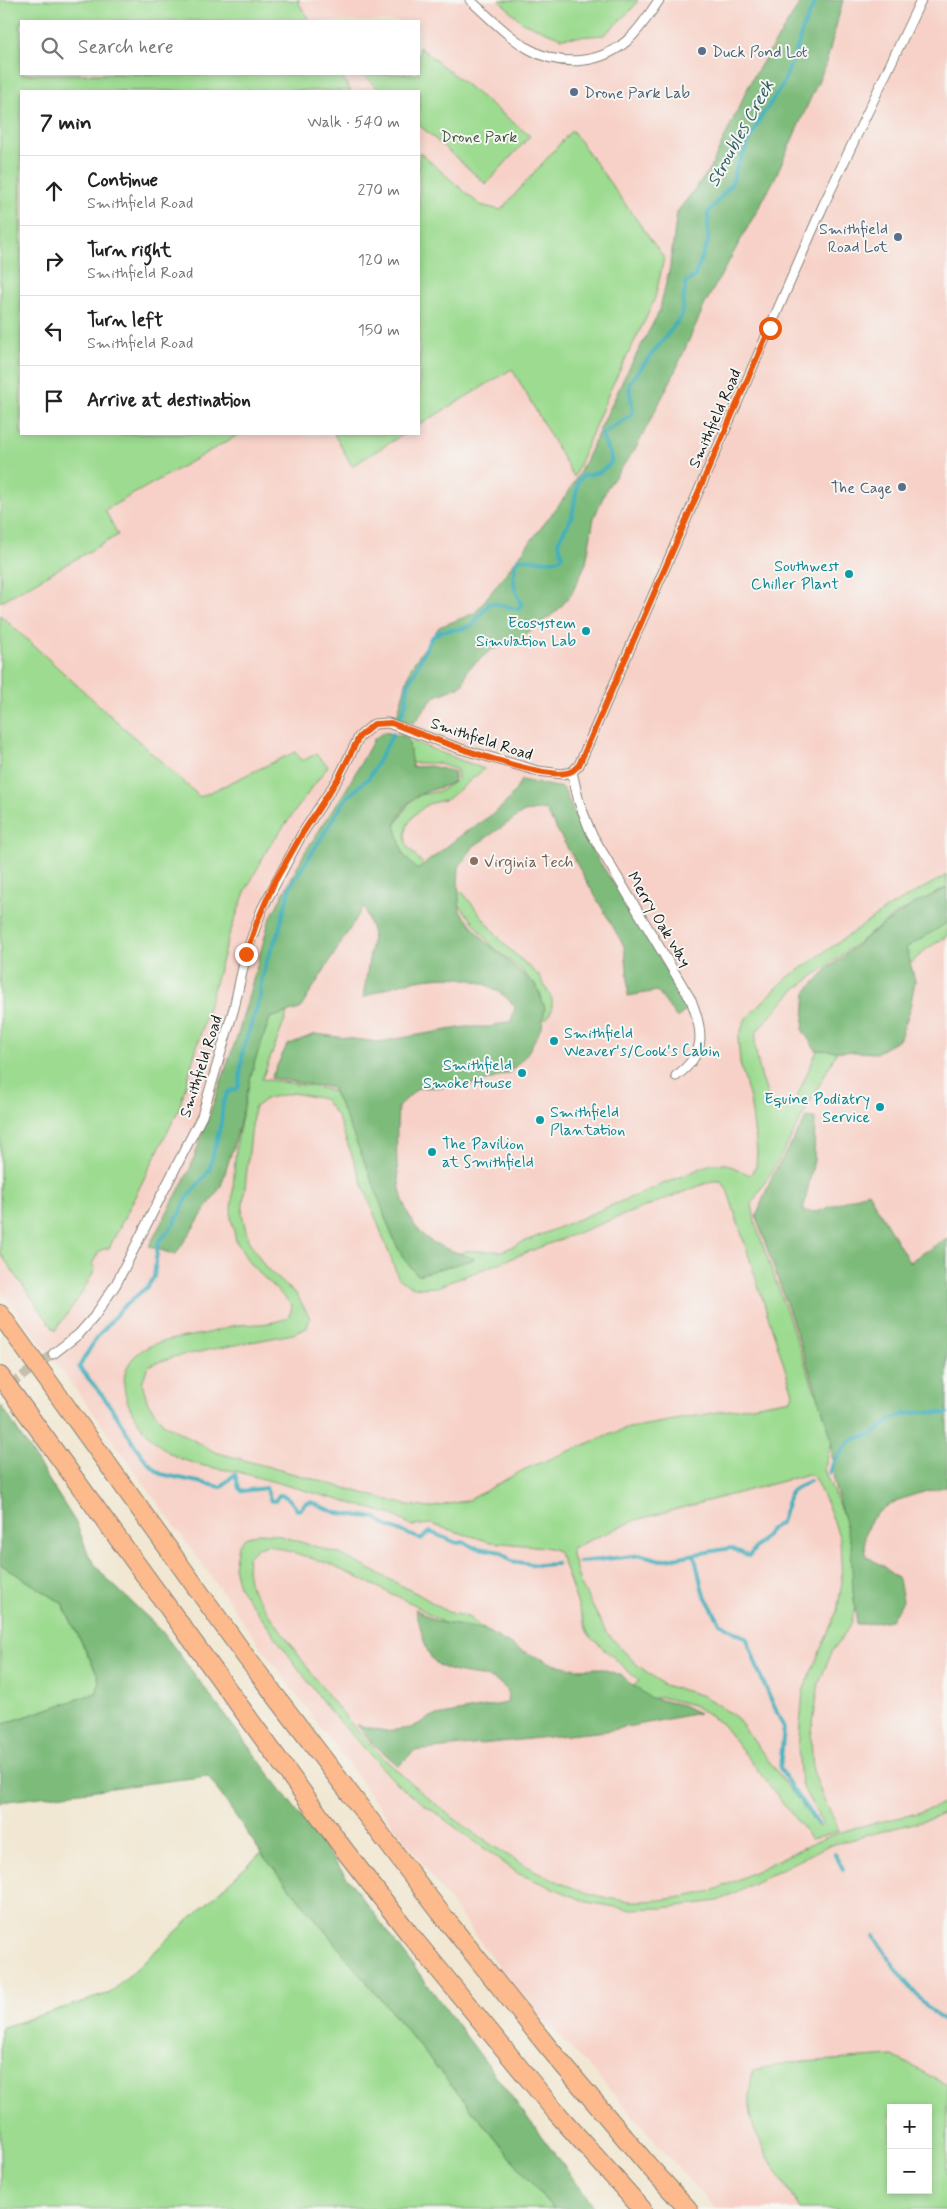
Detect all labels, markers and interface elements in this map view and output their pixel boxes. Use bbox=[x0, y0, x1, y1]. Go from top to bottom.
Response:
search box bbox=[20, 20, 420, 75]
icon: search bbox=[38, 34, 66, 62]
text: Search here bbox=[78, 35, 174, 60]
place label: Duck Pond Lot bbox=[712, 42, 808, 63]
marker: Duck Pond Lot bbox=[696, 45, 708, 57]
water label: Stroubles Creek bbox=[702, 76, 780, 191]
place label: Drone Park Lab bbox=[584, 83, 690, 104]
marker: Drone Park Lab bbox=[568, 86, 580, 98]
text: 7 min bbox=[40, 109, 92, 137]
text: Walk · 540 m bbox=[307, 112, 400, 133]
park label: Drone Park bbox=[441, 127, 517, 148]
text: Continue bbox=[87, 168, 158, 193]
icon: ahead bbox=[40, 177, 68, 205]
text: 270 m bbox=[357, 180, 400, 201]
text: Smithfield Road bbox=[87, 193, 193, 214]
place label: Smithfield Road Lot bbox=[819, 219, 889, 258]
marker: Smithfield Road Lot bbox=[892, 231, 904, 243]
text: Turn right bbox=[87, 238, 171, 263]
icon: right bbox=[40, 247, 68, 275]
text: 120 m bbox=[358, 250, 400, 271]
text: Smithfield Road bbox=[87, 263, 193, 284]
text: Turn left bbox=[87, 308, 163, 333]
icon: left bbox=[40, 317, 68, 345]
route start bbox=[759, 317, 782, 340]
text: 150 m bbox=[358, 320, 400, 341]
text: Smithfield Road bbox=[87, 333, 193, 354]
street label: Smithfield Road bbox=[684, 366, 747, 471]
icon: arrive bbox=[40, 387, 68, 415]
text: Arrive at destination bbox=[87, 388, 251, 413]
place label: The Cage bbox=[831, 478, 892, 499]
marker: The Cage bbox=[896, 481, 908, 493]
place label: Southwest Chiller Plant bbox=[751, 556, 839, 595]
marker: Southwest Chiller Plant bbox=[843, 568, 855, 580]
place label: Ecosystem Simulation Lab bbox=[476, 613, 576, 652]
marker: Ecosystem Simulation Lab bbox=[580, 625, 592, 637]
street label: Smithfield Road bbox=[428, 713, 535, 766]
place label: Virginia Tech bbox=[484, 852, 573, 874]
marker: Virginia Tech bbox=[468, 855, 480, 867]
street label: Merry Oak Way bbox=[622, 868, 695, 971]
route end bbox=[235, 943, 258, 966]
street label: Smithfield Road bbox=[175, 1013, 228, 1120]
place label: Smithfield Weaver's/Cook's Cabin bbox=[564, 1023, 720, 1062]
marker: Smithfield Weaver's/Cook's Cabin bbox=[548, 1035, 560, 1047]
place label: Smithfield Smoke House bbox=[423, 1055, 512, 1094]
marker: Smithfield Smoke House bbox=[516, 1067, 528, 1079]
place label: Equine Podiatry Service bbox=[764, 1089, 870, 1128]
marker: Equine Podiatry Service bbox=[874, 1101, 886, 1113]
place label: Smithfield Plantation bbox=[550, 1102, 625, 1141]
marker: Smithfield Plantation bbox=[534, 1114, 546, 1126]
place label: The Pavilion at Smithfield bbox=[442, 1134, 534, 1173]
marker: The Pavilion at Smithfield bbox=[426, 1146, 438, 1158]
map controls bbox=[887, 2104, 932, 2194]
button: + bbox=[887, 2104, 932, 2149]
button: − bbox=[887, 2149, 932, 2194]

